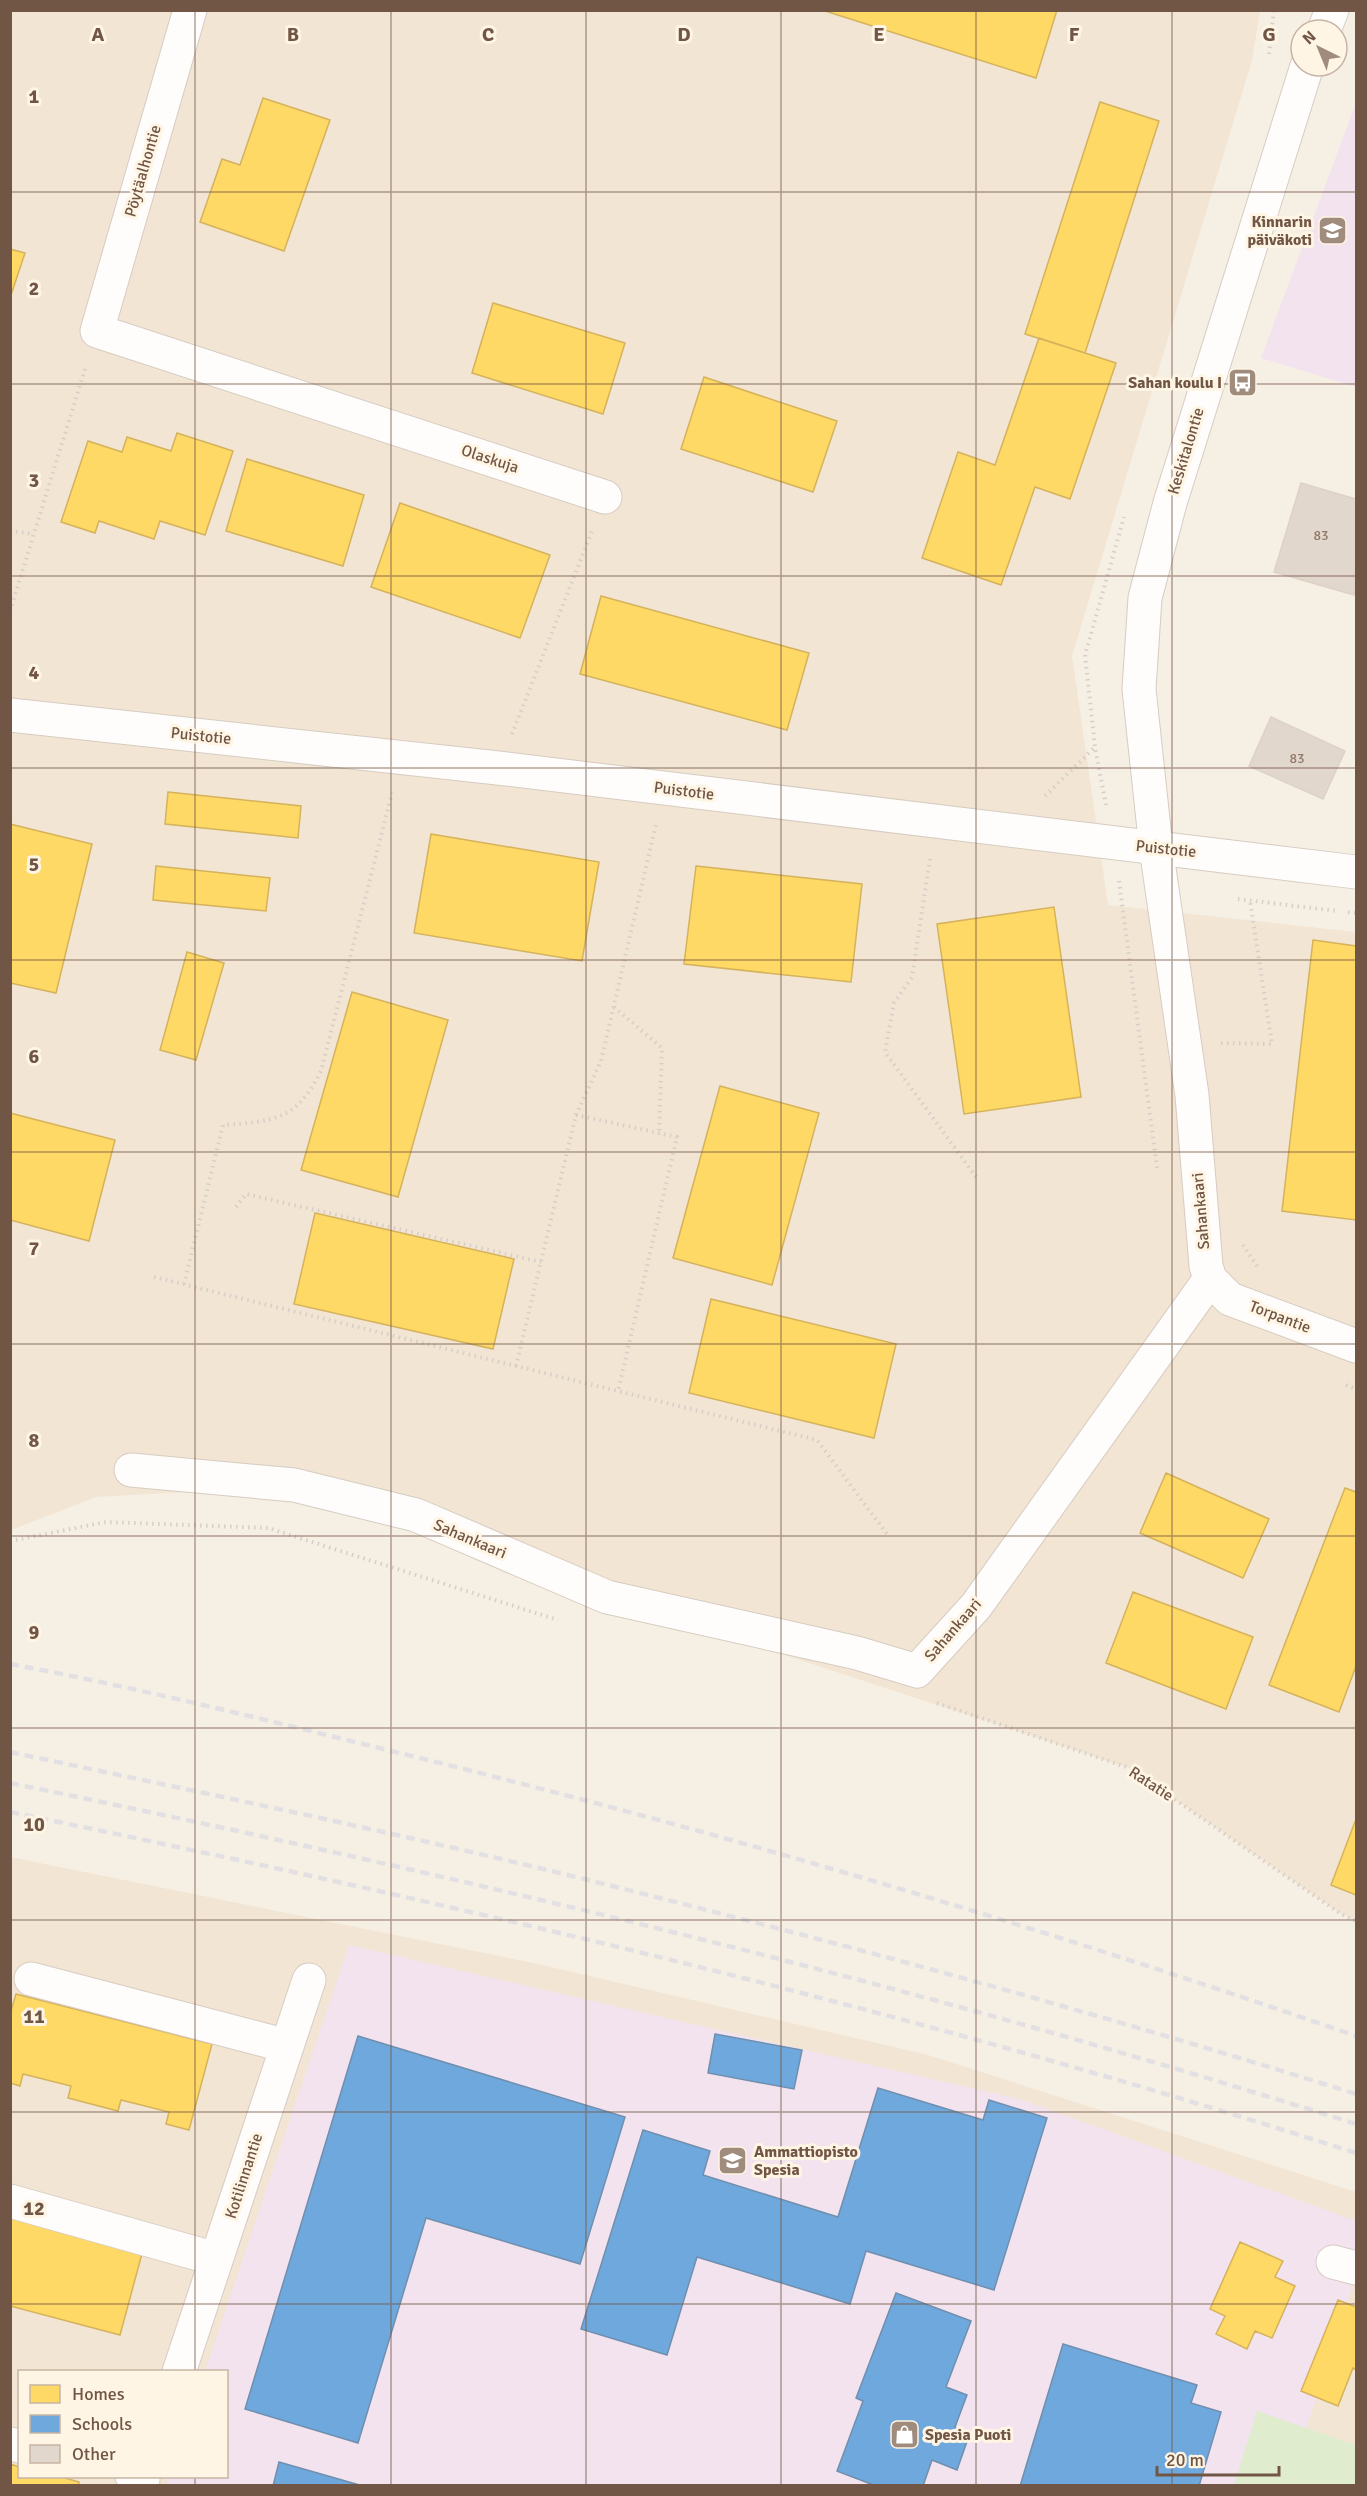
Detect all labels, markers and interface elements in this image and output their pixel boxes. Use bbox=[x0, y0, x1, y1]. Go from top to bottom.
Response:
north arrow bbox=[1289, 18, 1349, 78]
text: A bbox=[92, 22, 105, 47]
text: B bbox=[287, 22, 299, 47]
text: C bbox=[482, 22, 494, 47]
text: D bbox=[677, 22, 691, 47]
text: E bbox=[873, 22, 885, 47]
text: F bbox=[1069, 22, 1080, 47]
text: G bbox=[1262, 22, 1276, 47]
text: N bbox=[1299, 27, 1320, 49]
text: 1 bbox=[29, 84, 40, 109]
street label: Pöytäalhontie bbox=[120, 123, 166, 219]
place label: Kinnarin päiväkoti bbox=[1247, 212, 1312, 250]
school or university icon: Kinnarin päiväkoti bbox=[1317, 215, 1349, 247]
text: 2 bbox=[29, 276, 39, 301]
bus stop icon: Sahan koulu I bbox=[1227, 367, 1259, 399]
place label: Sahan koulu I bbox=[1128, 373, 1222, 393]
street label: Keskitalontie bbox=[1163, 405, 1209, 497]
street label: Olaskuja bbox=[459, 440, 521, 478]
text: 3 bbox=[29, 468, 39, 493]
house number: 83 bbox=[1313, 527, 1329, 544]
text: 4 bbox=[29, 660, 40, 685]
street label: Puistotie bbox=[170, 723, 232, 749]
house number: 83 bbox=[1289, 750, 1305, 767]
street label: Puistotie bbox=[653, 777, 715, 805]
street label: Puistotie bbox=[1135, 836, 1197, 862]
text: 5 bbox=[29, 852, 39, 877]
text: 6 bbox=[29, 1044, 40, 1069]
street label: Sahankaari bbox=[1188, 1172, 1214, 1250]
text: 7 bbox=[29, 1236, 40, 1261]
street label: Torpantie bbox=[1246, 1296, 1314, 1338]
text: 8 bbox=[29, 1428, 40, 1453]
street label: Sahankaari bbox=[431, 1515, 509, 1563]
street label: Sahankaari bbox=[920, 1594, 986, 1666]
text: 9 bbox=[29, 1620, 40, 1645]
street label: Ratatie bbox=[1125, 1762, 1177, 1806]
text: 10 bbox=[23, 1812, 45, 1837]
text: 11 bbox=[23, 2004, 45, 2029]
street label: Kotilinnantie bbox=[221, 2131, 267, 2221]
place label: Ammattiopisto Spesia bbox=[754, 2142, 858, 2180]
school or university icon: Ammattiopisto Spesia bbox=[717, 2145, 749, 2177]
text: 12 bbox=[23, 2196, 45, 2221]
legend bbox=[18, 2370, 228, 2478]
text: Homes bbox=[72, 2383, 125, 2405]
text: Schools bbox=[72, 2413, 132, 2435]
shop icon: Spesia Puoti bbox=[888, 2419, 920, 2451]
place label: Spesia Puoti bbox=[925, 2425, 1011, 2445]
scale bar bbox=[1157, 2439, 1278, 2477]
text: Other bbox=[72, 2443, 116, 2465]
text: 20 m bbox=[1166, 2449, 1204, 2471]

